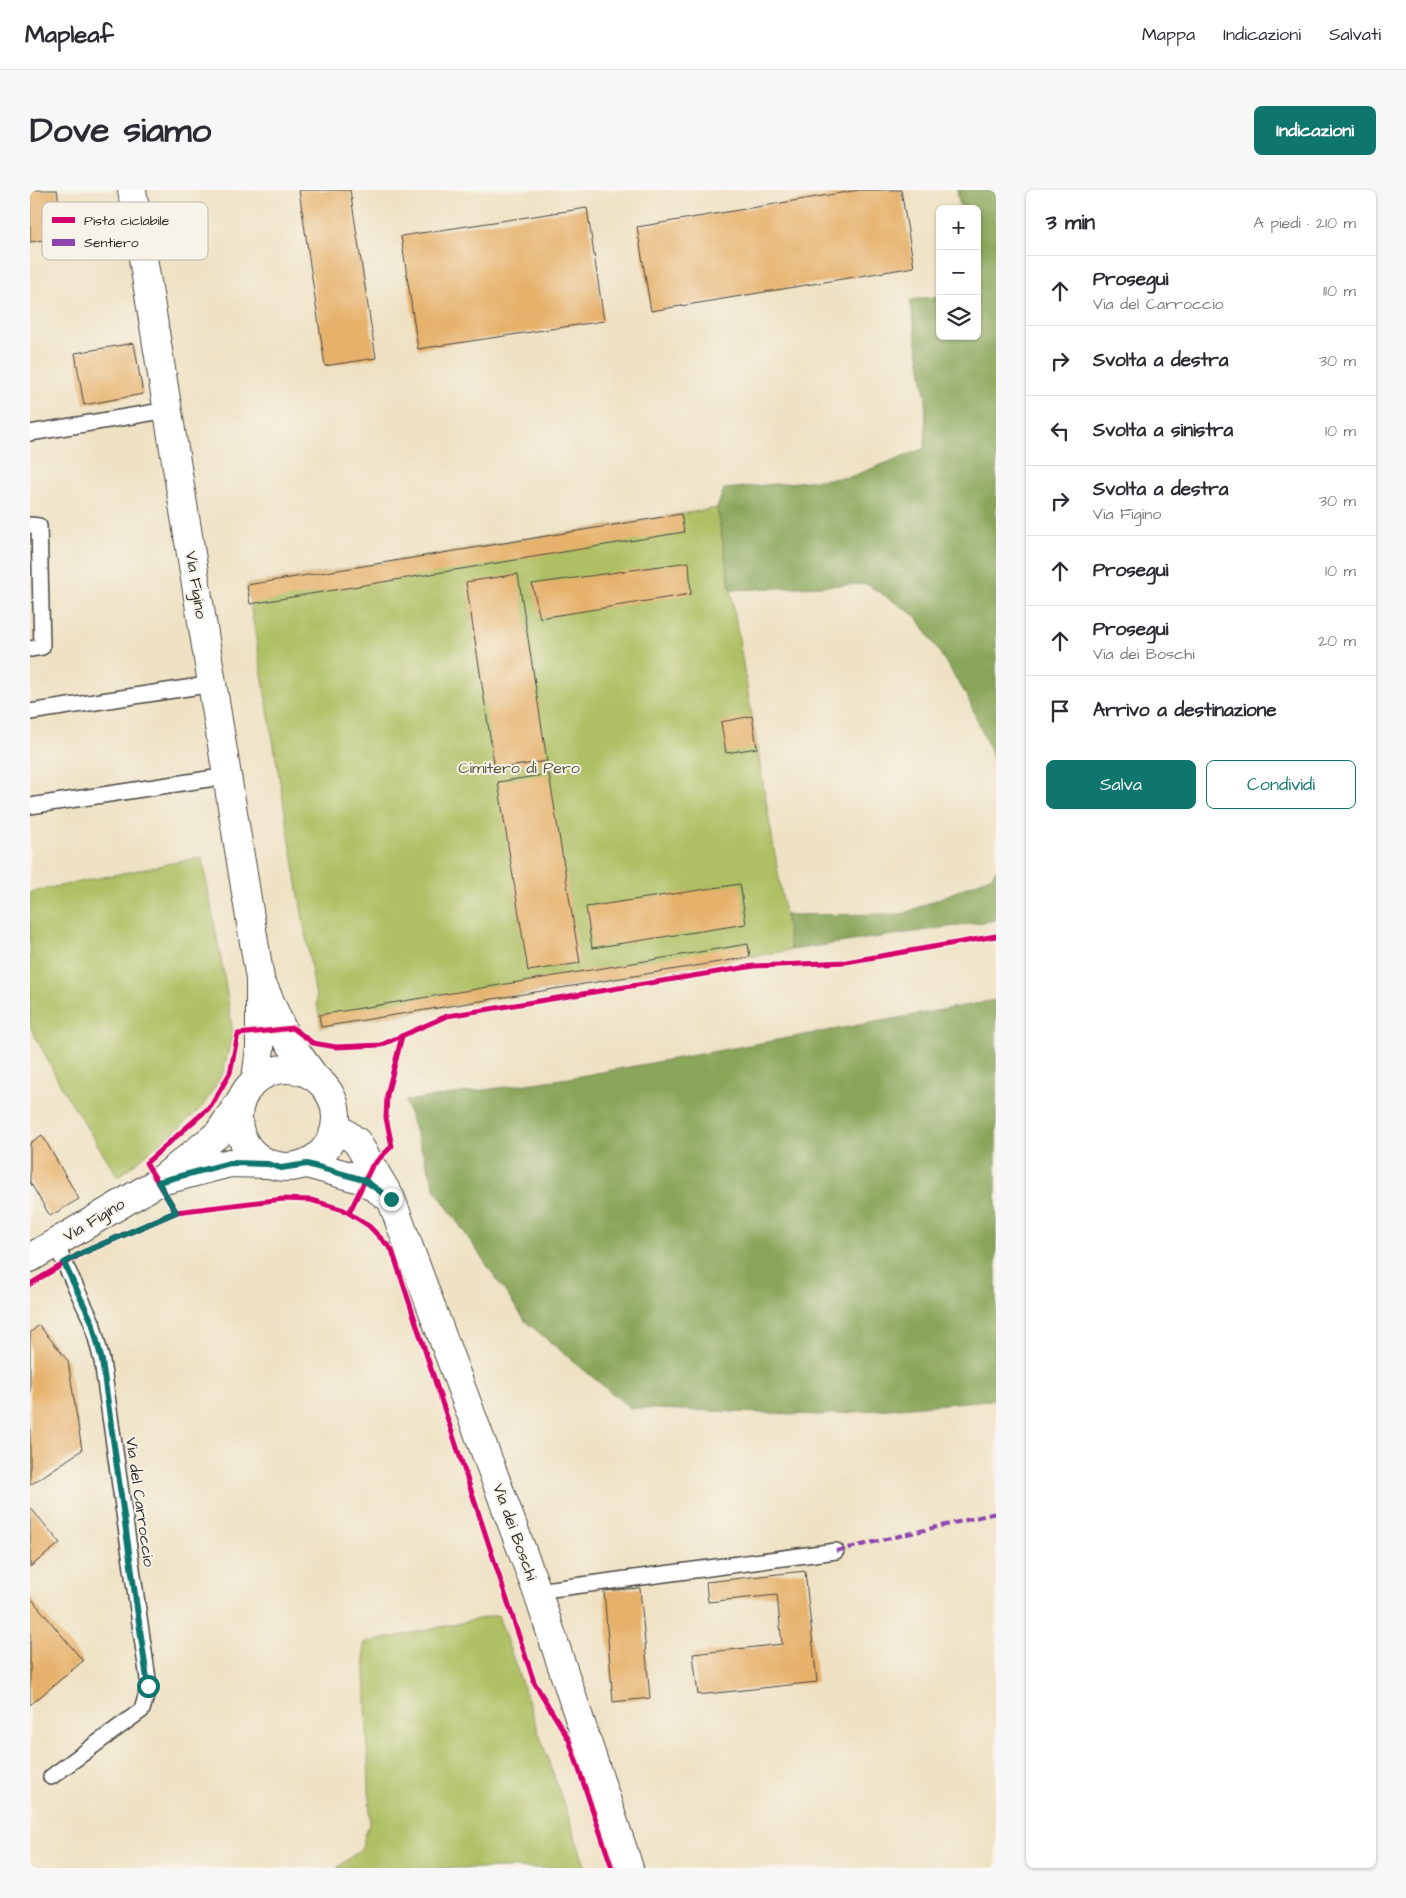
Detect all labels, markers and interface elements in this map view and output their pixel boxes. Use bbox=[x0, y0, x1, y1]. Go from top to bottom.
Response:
text: Mapleaf bbox=[25, 18, 114, 52]
text: Mappa bbox=[1142, 22, 1195, 47]
text: Indicazioni bbox=[1223, 22, 1301, 47]
text: Salvati bbox=[1329, 22, 1381, 47]
text: Dove siamo bbox=[30, 106, 211, 155]
button: Indicazioni bbox=[1254, 106, 1376, 155]
legend bbox=[42, 202, 208, 260]
map controls bbox=[936, 205, 981, 340]
button: + bbox=[936, 205, 981, 250]
text: 3 min bbox=[1046, 208, 1095, 237]
text: Pista ciclabile bbox=[84, 211, 170, 231]
text: A piedi · 210 m bbox=[1254, 212, 1356, 234]
text: Sentiero bbox=[84, 233, 139, 253]
button: − bbox=[936, 250, 981, 295]
text: Prosegui bbox=[1093, 266, 1168, 293]
icon: ahead bbox=[1046, 277, 1074, 305]
text: 110 m bbox=[1323, 280, 1356, 302]
text: Via del Carroccio bbox=[1093, 293, 1224, 315]
button: layers bbox=[936, 295, 981, 340]
icon: right bbox=[1046, 347, 1074, 375]
text: Svolta a destra bbox=[1093, 347, 1228, 374]
text: 30 m bbox=[1319, 350, 1356, 372]
icon: left bbox=[1046, 417, 1074, 445]
text: Svolta a sinistra bbox=[1093, 417, 1233, 444]
text: 10 m bbox=[1325, 420, 1356, 442]
text: Svolta a destra bbox=[1093, 476, 1228, 503]
icon: right bbox=[1046, 487, 1074, 515]
text: 30 m bbox=[1319, 490, 1356, 512]
text: Via Figino bbox=[1093, 503, 1161, 525]
street label: Via Figino bbox=[179, 550, 212, 621]
icon: ahead bbox=[1046, 557, 1074, 585]
text: Prosegui bbox=[1093, 557, 1168, 584]
text: 10 m bbox=[1325, 560, 1356, 582]
text: Prosegui bbox=[1093, 616, 1168, 643]
icon: ahead bbox=[1046, 627, 1074, 655]
text: 20 m bbox=[1318, 630, 1356, 652]
text: Via dei Boschi bbox=[1093, 643, 1195, 665]
icon: arrive bbox=[1046, 697, 1074, 725]
text: Arrivo a destinazione bbox=[1093, 697, 1276, 724]
park label: Cimitero di Pero bbox=[458, 757, 580, 779]
button: Salva bbox=[1046, 760, 1196, 809]
button: Condividi bbox=[1206, 760, 1356, 809]
route end bbox=[380, 1188, 403, 1211]
street label: Via Figino bbox=[59, 1193, 129, 1248]
street label: Via del Carroccio bbox=[120, 1436, 160, 1568]
street label: Via dei Boschi bbox=[487, 1481, 543, 1584]
route start bbox=[137, 1675, 160, 1698]

